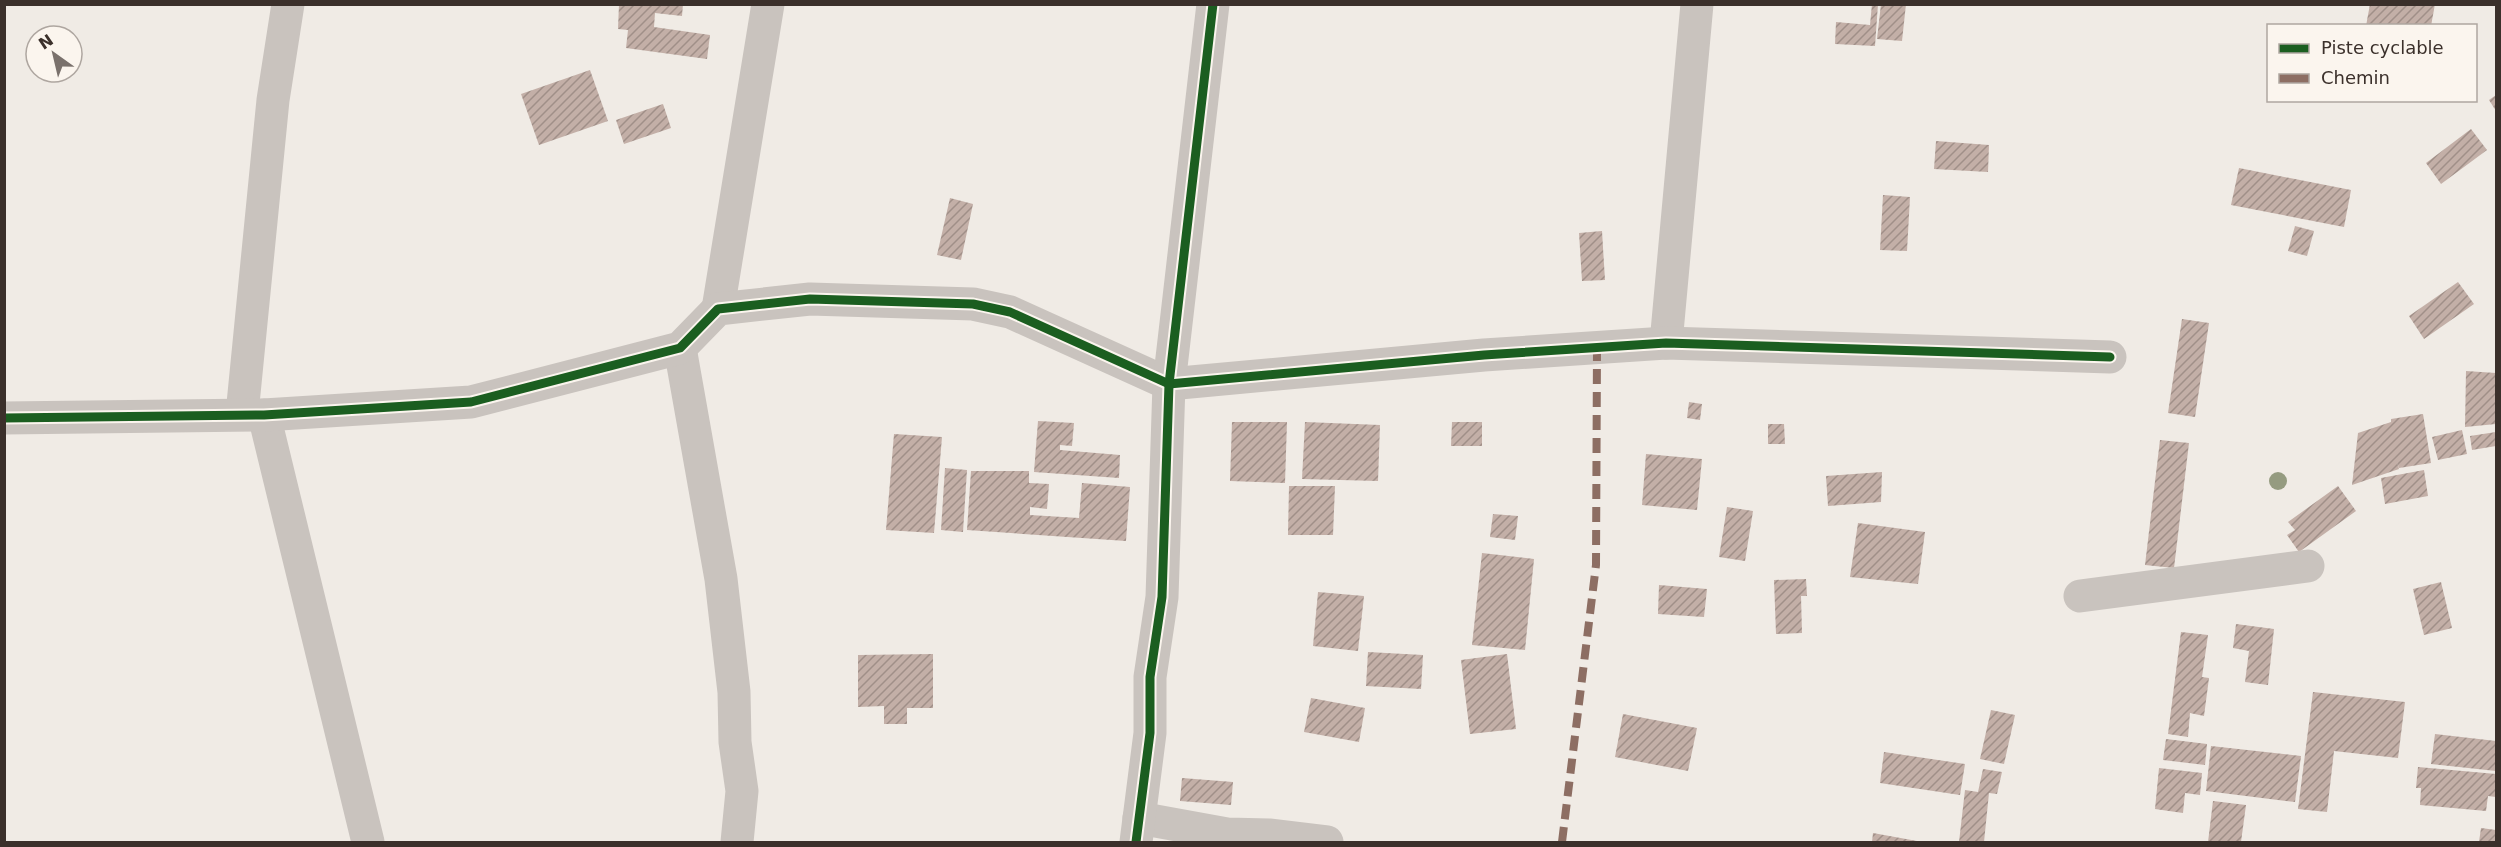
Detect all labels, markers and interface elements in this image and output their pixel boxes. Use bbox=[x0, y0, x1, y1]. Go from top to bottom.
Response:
north arrow bbox=[24, 24, 84, 84]
legend bbox=[2267, 24, 2477, 102]
text: N bbox=[35, 30, 57, 54]
text: Piste cyclable bbox=[2321, 37, 2444, 58]
text: Chemin bbox=[2321, 67, 2390, 88]

